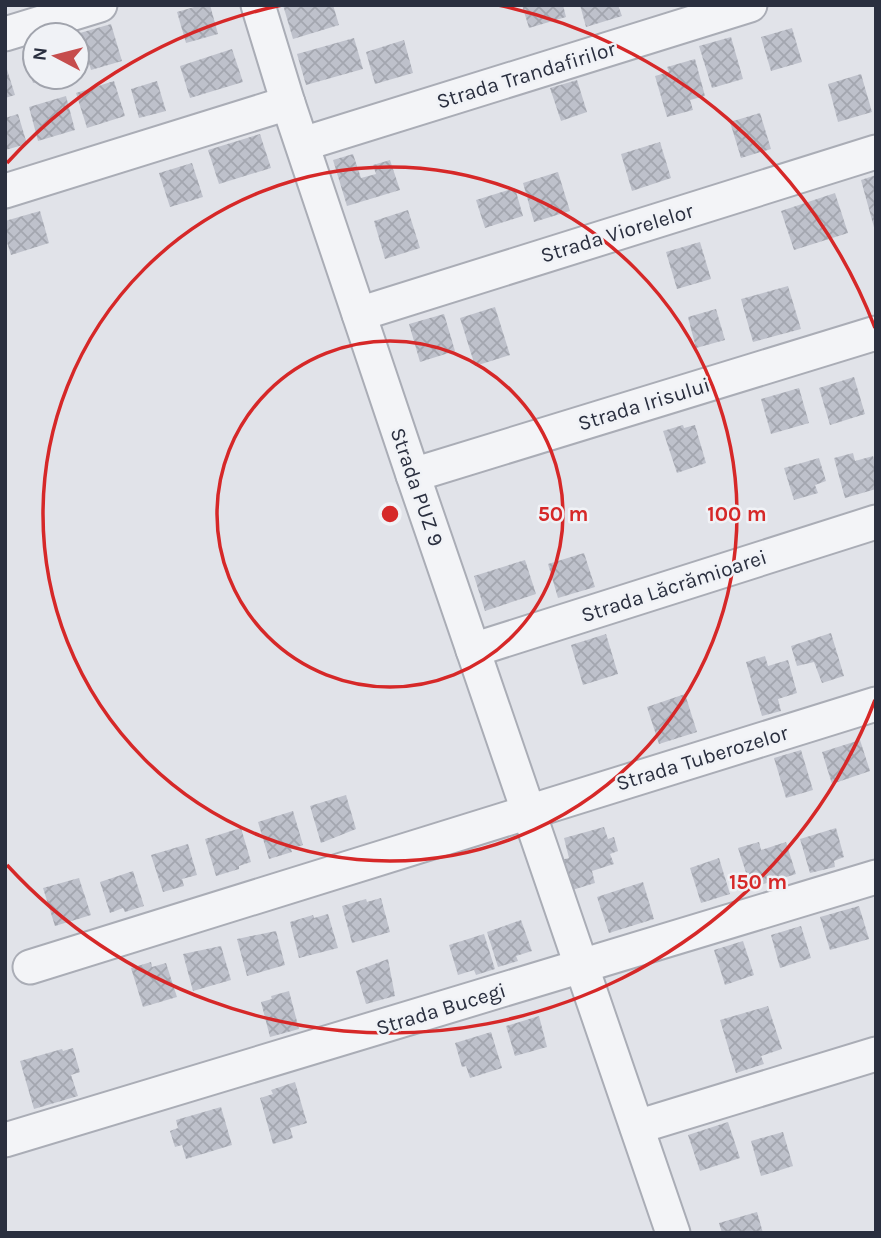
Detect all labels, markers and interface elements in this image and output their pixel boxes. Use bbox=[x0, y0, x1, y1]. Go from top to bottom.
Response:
north arrow bbox=[21, 21, 91, 91]
street label: Strada Trandafirilor bbox=[434, 36, 619, 114]
text: N bbox=[28, 46, 52, 62]
street label: Strada Viorelelor bbox=[538, 198, 697, 268]
street label: Strada Irisului bbox=[575, 372, 713, 436]
street label: Strada PUZ 9 bbox=[386, 425, 448, 549]
centre of rings bbox=[378, 502, 402, 526]
text: 50 m bbox=[538, 502, 588, 526]
text: 100 m bbox=[707, 502, 767, 526]
street label: Strada Lăcrămioarei bbox=[578, 545, 770, 627]
street label: Strada Tuberozelor bbox=[613, 720, 791, 796]
text: 150 m bbox=[729, 870, 787, 894]
street label: Strada Bucegi bbox=[373, 978, 509, 1040]

